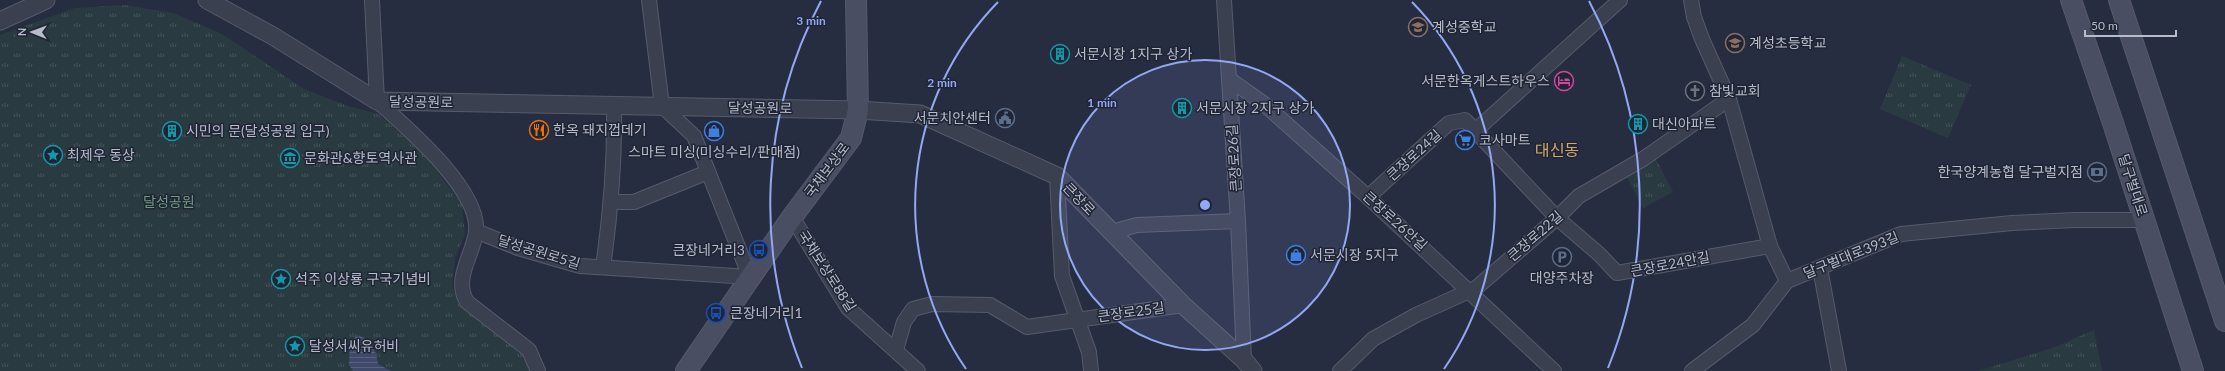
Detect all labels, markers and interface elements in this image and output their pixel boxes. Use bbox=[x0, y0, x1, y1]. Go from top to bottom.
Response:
north arrow bbox=[12, 12, 52, 52]
scale bar bbox=[2085, 12, 2176, 38]
text: 3 min bbox=[796, 13, 826, 28]
school or university icon: 계성중학교 bbox=[1407, 16, 1429, 38]
place label: 계성중학교 bbox=[1432, 18, 1497, 35]
text: 50 m bbox=[2091, 18, 2118, 33]
text: N bbox=[15, 27, 28, 36]
school or university icon: 계성초등학교 bbox=[1724, 32, 1746, 54]
place label: 계성초등학교 bbox=[1749, 34, 1826, 51]
building icon: 서문시장 1지구 상가 bbox=[1049, 43, 1071, 65]
place label: 서문시장 1지구 상가 bbox=[1074, 45, 1192, 62]
hotel icon: 서문한옥게스트하우스 bbox=[1553, 70, 1575, 92]
place label: 서문한옥게스트하우스 bbox=[1421, 72, 1550, 89]
text: 2 min bbox=[927, 75, 957, 90]
church icon: 참빛교회 bbox=[1684, 80, 1706, 102]
place label: 참빛교회 bbox=[1709, 82, 1761, 99]
street label: 달성공원로 bbox=[389, 92, 453, 111]
text: 1 min bbox=[1087, 95, 1117, 110]
building icon: 서문시장 2지구 상가 bbox=[1171, 97, 1193, 119]
street label: 달성공원로 bbox=[728, 98, 792, 117]
place label: 서문시장 2지구 상가 bbox=[1196, 99, 1314, 116]
public building icon: 서문치안센터 bbox=[994, 107, 1016, 129]
place label: 서문치안센터 bbox=[914, 109, 991, 126]
building icon: 대신아파트 bbox=[1627, 113, 1649, 135]
place label: 대신아파트 bbox=[1652, 115, 1717, 132]
restaurant icon: 한옥 돼지껍데기 bbox=[528, 119, 550, 141]
building icon: 시민의 문(달성공원 입구) bbox=[161, 120, 183, 142]
shop icon: 스마트 미싱(미싱수리/판매점) bbox=[703, 120, 725, 142]
place label: 한옥 돼지껍데기 bbox=[553, 121, 647, 138]
place label: 시민의 문(달성공원 입구) bbox=[186, 122, 330, 139]
street label: 큰장로26길 bbox=[1223, 124, 1244, 192]
street label: 큰장로24길 bbox=[1383, 126, 1445, 184]
supermarket icon: 코사마트 bbox=[1454, 129, 1476, 151]
place label: 코사마트 bbox=[1479, 131, 1531, 148]
street label: 국채보상로 bbox=[800, 139, 853, 201]
district label: 대신동 bbox=[1535, 140, 1579, 159]
place label: 스마트 미싱(미싱수리/판매점) bbox=[628, 143, 800, 160]
place icon: 최제우 동상 bbox=[42, 144, 64, 166]
place label: 최제우 동상 bbox=[67, 146, 135, 163]
museum icon: 문화관&향토역사관 bbox=[279, 147, 301, 169]
place label: 문화관&향토역사관 bbox=[304, 149, 417, 166]
street label: 달구벌대로 bbox=[2115, 152, 2152, 218]
bank icon: 한국양계농협 달구벌지점 bbox=[2086, 161, 2108, 183]
place label: 한국양계농협 달구벌지점 bbox=[1938, 163, 2083, 180]
street label: 큰장로 bbox=[1060, 179, 1099, 219]
street label: 큰장로26안길 bbox=[1360, 187, 1431, 254]
park label: 달성공원 bbox=[143, 193, 195, 210]
centre of rings bbox=[1198, 198, 1212, 212]
street label: 큰장로22길 bbox=[1504, 207, 1566, 264]
street label: 국채보상로88길 bbox=[795, 227, 860, 315]
street label: 달구벌대로393길 bbox=[1801, 228, 1901, 281]
street label: 달성공원로5길 bbox=[496, 231, 582, 272]
bus stop icon: 큰장네거리3 bbox=[748, 239, 770, 261]
place label: 큰장네거리3 bbox=[672, 241, 745, 258]
shop icon: 서문시장 5지구 bbox=[1285, 244, 1307, 266]
place label: 서문시장 5지구 bbox=[1310, 246, 1399, 263]
parking icon: 대양주차장 bbox=[1551, 246, 1573, 268]
street label: 큰장로24안길 bbox=[1629, 247, 1711, 280]
place icon: 석주 이상룡 구국기념비 bbox=[270, 268, 292, 290]
place label: 대양주차장 bbox=[1530, 269, 1594, 286]
place label: 석주 이상룡 구국기념비 bbox=[295, 270, 431, 287]
street label: 큰장로25길 bbox=[1096, 298, 1166, 325]
bus stop icon: 큰장네거리1 bbox=[705, 302, 727, 324]
place label: 큰장네거리1 bbox=[730, 304, 803, 321]
place icon: 달성서씨유허비 bbox=[284, 335, 306, 357]
place label: 달성서씨유허비 bbox=[309, 337, 399, 354]

